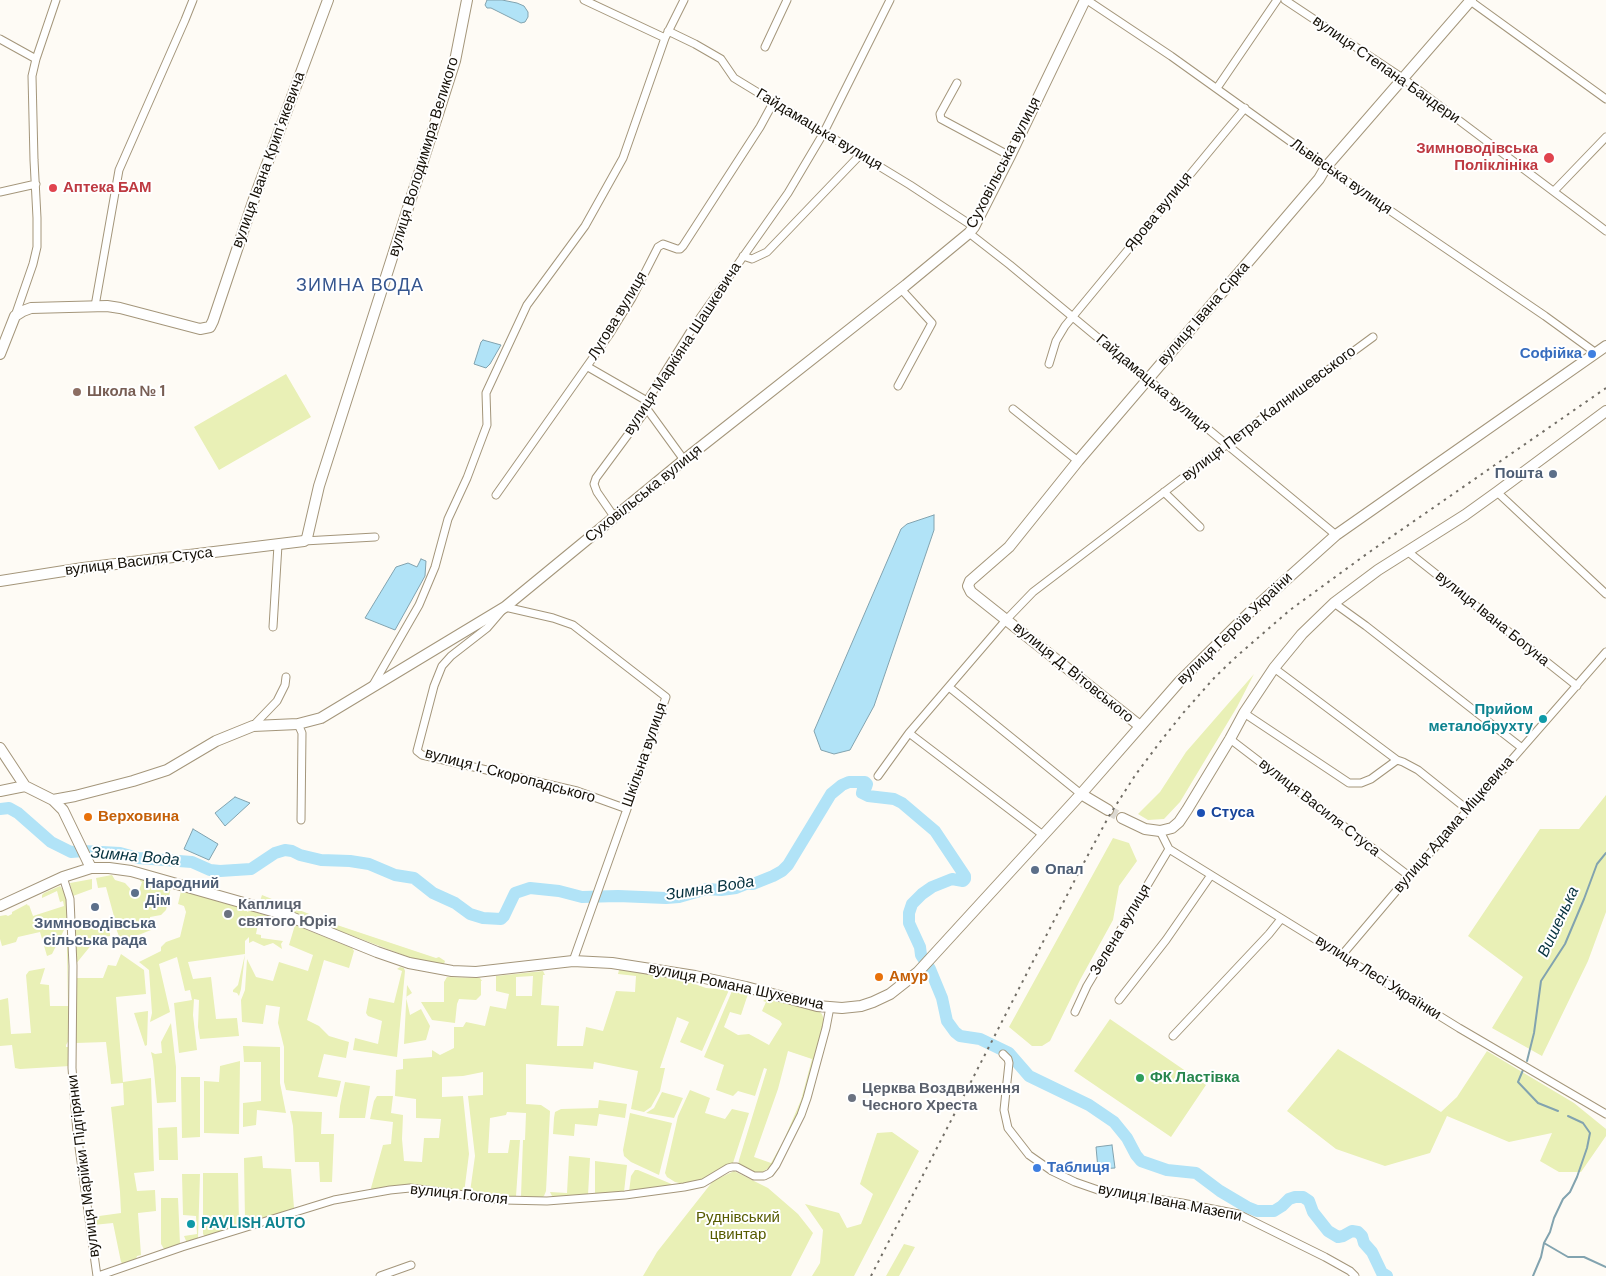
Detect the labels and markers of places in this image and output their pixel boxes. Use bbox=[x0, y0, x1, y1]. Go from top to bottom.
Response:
place label: Зимноводівська Поліклініка bbox=[1416, 140, 1538, 175]
marker: Зимноводівська Поліклініка bbox=[1542, 151, 1556, 165]
place label: Аптека БАМ bbox=[63, 179, 151, 197]
marker: Аптека БАМ bbox=[47, 182, 59, 194]
place label: Софійка bbox=[1520, 345, 1582, 363]
marker: Софійка bbox=[1586, 348, 1598, 360]
place label: Школа № 1 bbox=[87, 383, 165, 401]
marker: Школа № 1 bbox=[71, 386, 83, 398]
place label: Пошта bbox=[1495, 465, 1543, 483]
marker: Пошта bbox=[1547, 468, 1559, 480]
place label: Прийом металобрухту bbox=[1428, 701, 1533, 736]
marker: Прийом металобрухту bbox=[1537, 713, 1549, 725]
place label: Стуса bbox=[1211, 804, 1254, 822]
marker: Стуса bbox=[1195, 807, 1207, 819]
place label: Верховина bbox=[98, 808, 179, 826]
marker: Верховина bbox=[82, 811, 94, 823]
place label: Опал bbox=[1045, 861, 1084, 879]
marker: Опал bbox=[1029, 864, 1041, 876]
place label: Народний Дім bbox=[145, 875, 219, 910]
marker: Народний Дім bbox=[129, 887, 141, 899]
place label: Каплиця святого Юрія bbox=[238, 896, 337, 931]
marker: Зимноводівська сільська рада bbox=[89, 901, 101, 913]
marker: Каплиця святого Юрія bbox=[222, 908, 234, 920]
place label: Зимноводівська сільська рада bbox=[34, 915, 156, 950]
place label: Амур bbox=[889, 968, 928, 986]
marker: Амур bbox=[873, 971, 885, 983]
place label: ФК Ластівка bbox=[1150, 1069, 1240, 1087]
marker: ФК Ластівка bbox=[1134, 1072, 1146, 1084]
place label: Церква Воздвиження Чесного Хреста bbox=[862, 1080, 1020, 1115]
marker: Церква Воздвиження Чесного Хреста bbox=[846, 1092, 858, 1104]
place label: Таблиця bbox=[1047, 1159, 1110, 1177]
marker: Таблиця bbox=[1031, 1162, 1043, 1174]
place label: PAVLISH AUTO bbox=[201, 1215, 306, 1233]
marker: PAVLISH AUTO bbox=[185, 1218, 197, 1230]

